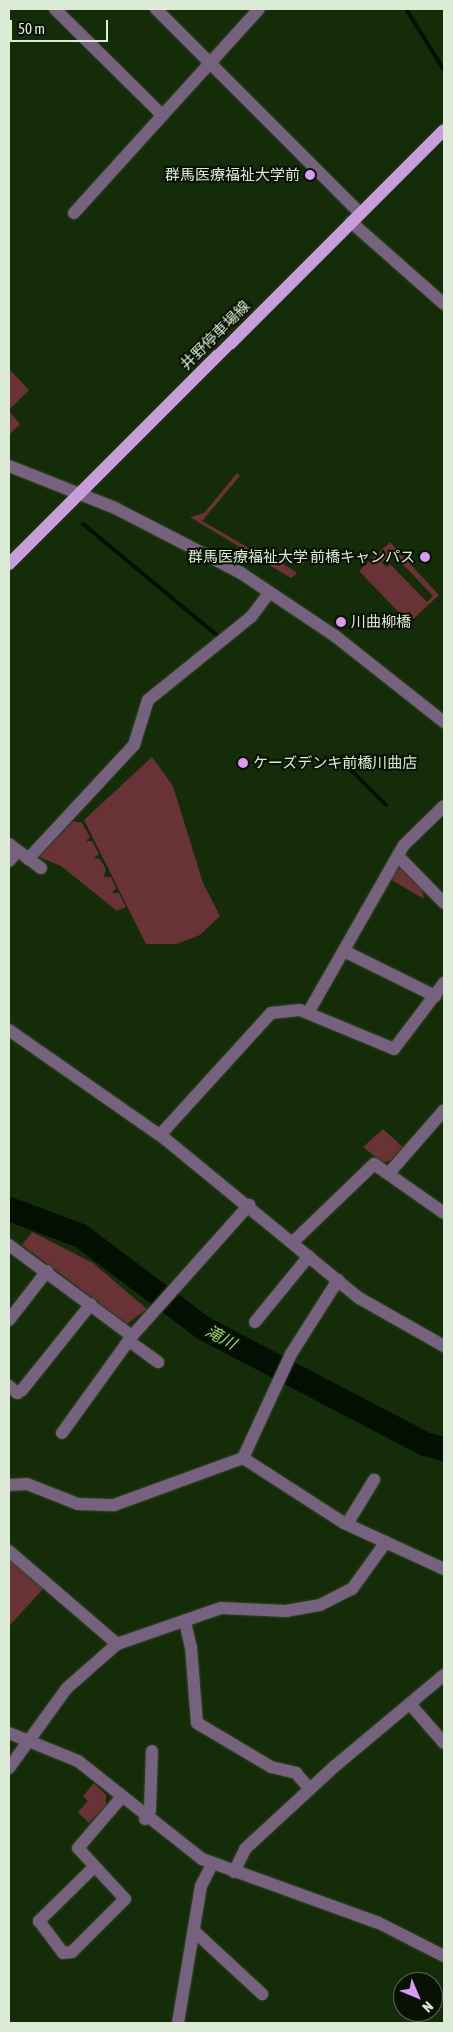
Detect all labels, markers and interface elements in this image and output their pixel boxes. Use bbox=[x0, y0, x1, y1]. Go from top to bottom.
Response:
scale bar bbox=[12, 10, 110, 42]
text: 50 m bbox=[18, 20, 45, 37]
place label: 群馬医療福祉大学前 bbox=[165, 166, 300, 184]
marker: 群馬医療福祉大学前 bbox=[304, 169, 316, 181]
street label: 井野停車場線 bbox=[177, 297, 253, 373]
place label: 群馬医療福祉大学 前橋キャンパス bbox=[188, 548, 415, 566]
marker: 群馬医療福祉大学 前橋キャンパス bbox=[419, 551, 431, 563]
place label: 川曲柳橋 bbox=[351, 613, 411, 631]
marker: 川曲柳橋 bbox=[335, 616, 347, 628]
place label: ケーズデンキ前橋川曲店 bbox=[253, 754, 418, 772]
marker: ケーズデンキ前橋川曲店 bbox=[237, 757, 249, 769]
water label: 滝川 bbox=[202, 1321, 240, 1353]
north arrow bbox=[393, 1972, 443, 2022]
text: N bbox=[419, 1998, 436, 2015]

